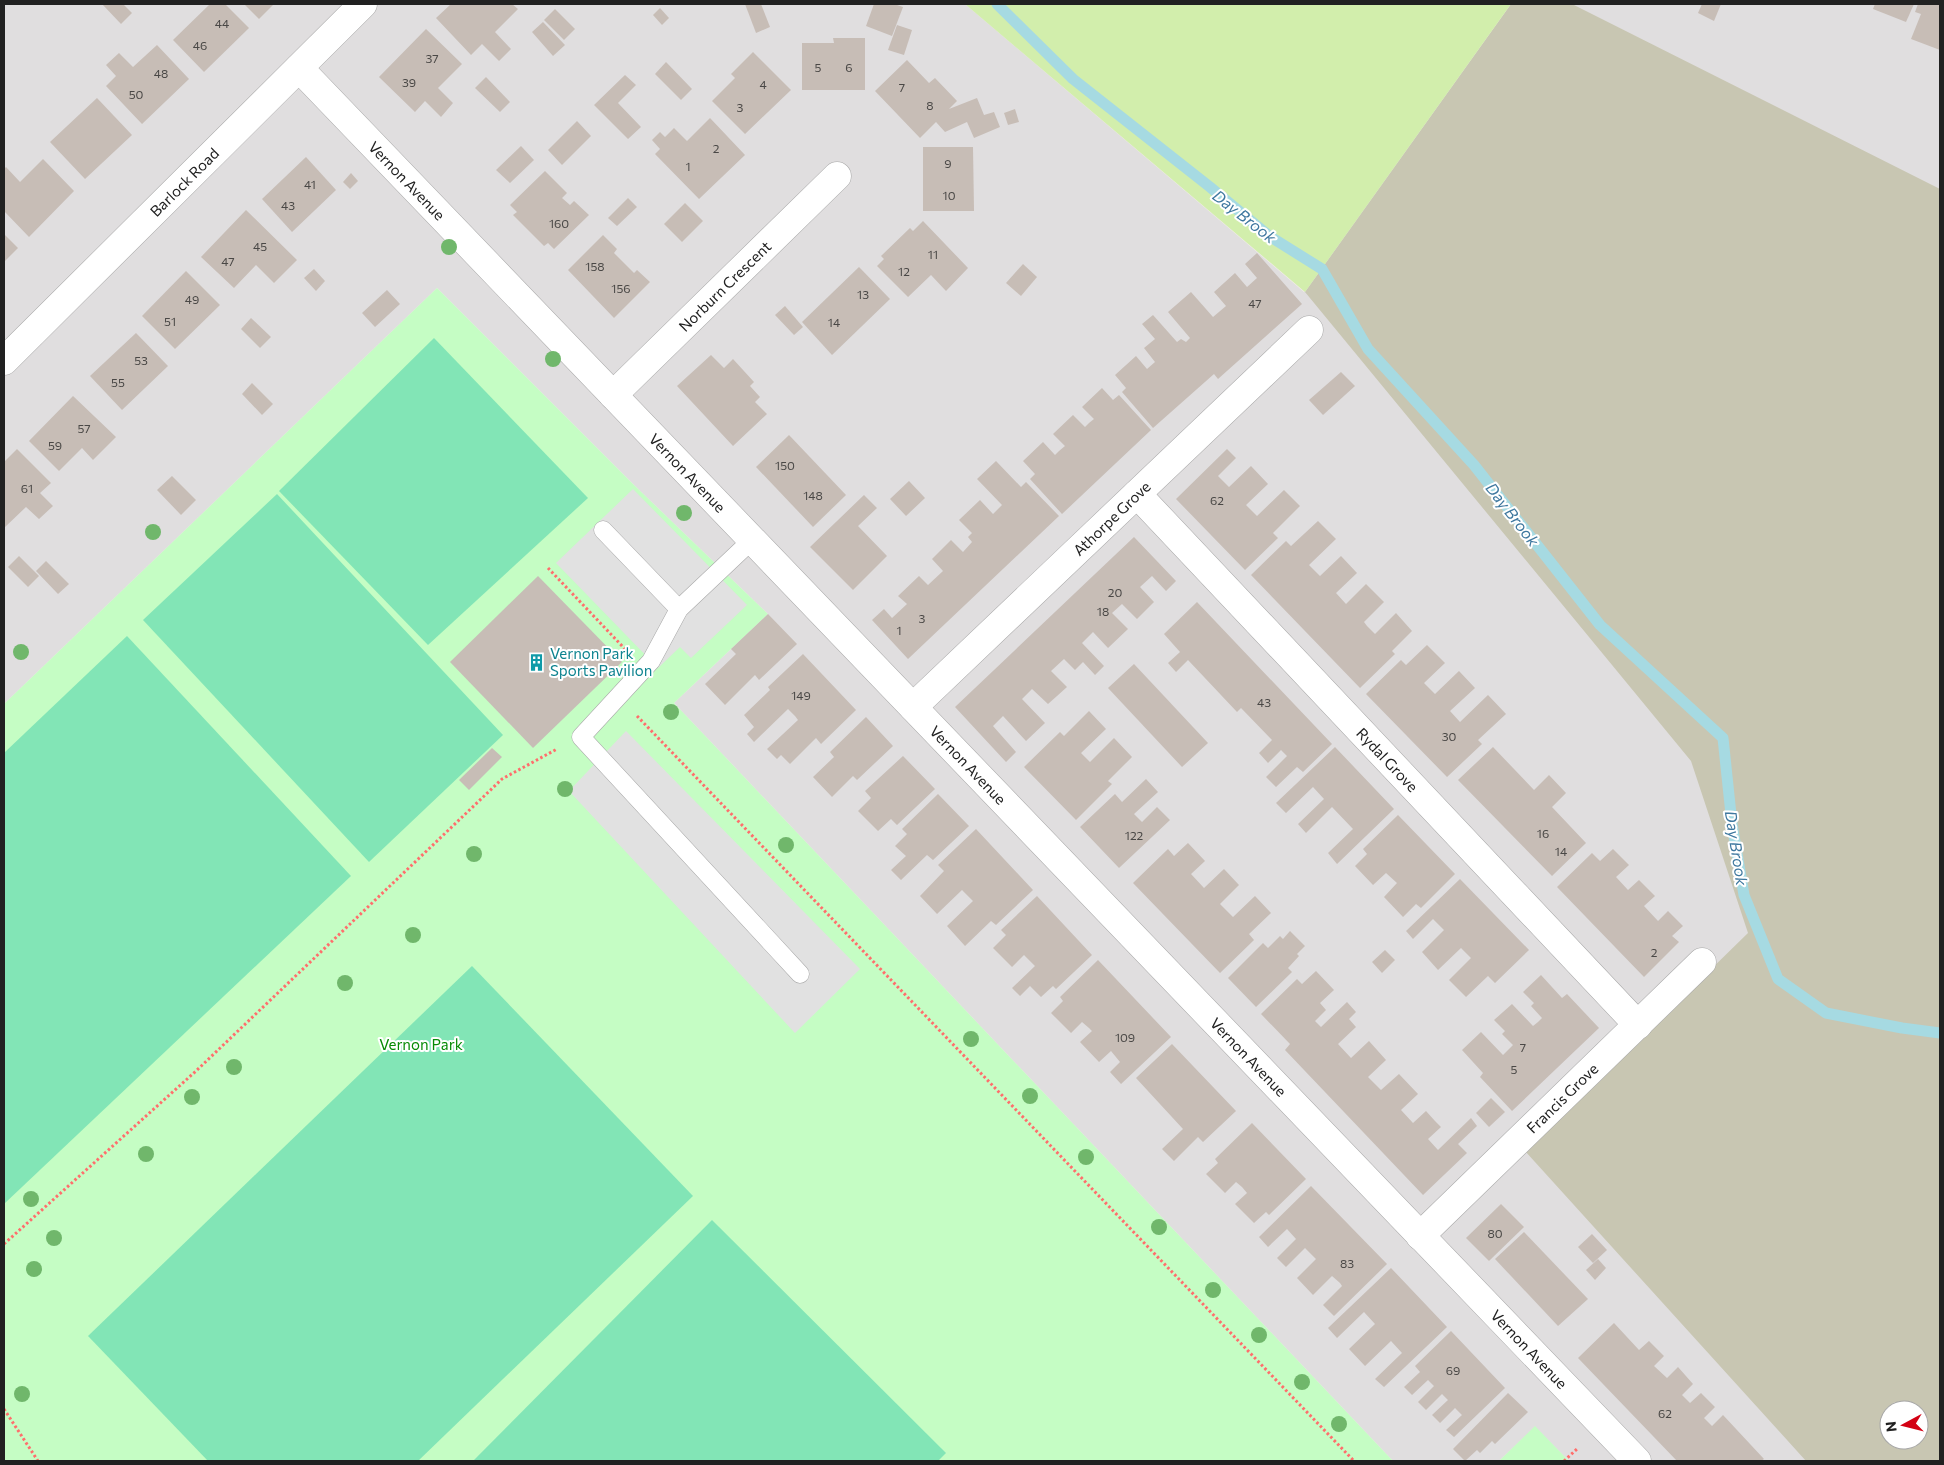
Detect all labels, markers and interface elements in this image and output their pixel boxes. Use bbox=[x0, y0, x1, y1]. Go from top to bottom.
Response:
house number: 44 bbox=[215, 16, 229, 30]
house number: 46 bbox=[193, 38, 207, 52]
house number: 37 bbox=[425, 51, 439, 65]
house number: 5 bbox=[815, 60, 822, 74]
house number: 6 bbox=[845, 60, 853, 74]
house number: 48 bbox=[154, 66, 168, 80]
house number: 39 bbox=[402, 75, 416, 89]
house number: 4 bbox=[759, 77, 767, 91]
house number: 7 bbox=[899, 80, 905, 94]
house number: 50 bbox=[129, 87, 144, 101]
house number: 8 bbox=[926, 98, 934, 112]
house number: 3 bbox=[737, 100, 744, 114]
street label: Vernon Avenue bbox=[365, 137, 449, 224]
house number: 2 bbox=[713, 141, 720, 155]
street label: Barlock Road bbox=[146, 144, 222, 220]
house number: 9 bbox=[944, 156, 952, 170]
house number: 1 bbox=[685, 159, 691, 173]
house number: 41 bbox=[304, 177, 316, 191]
water label: Day Brook bbox=[1209, 185, 1281, 247]
house number: 10 bbox=[943, 188, 956, 202]
house number: 43 bbox=[281, 198, 295, 212]
house number: 160 bbox=[549, 216, 569, 230]
street label: Norburn Crescent bbox=[675, 237, 774, 335]
house number: 45 bbox=[253, 239, 267, 253]
house number: 11 bbox=[928, 247, 938, 261]
house number: 47 bbox=[221, 254, 235, 268]
house number: 158 bbox=[585, 259, 605, 273]
house number: 12 bbox=[898, 264, 910, 278]
house number: 156 bbox=[611, 281, 631, 295]
house number: 13 bbox=[857, 287, 869, 301]
house number: 49 bbox=[185, 292, 199, 306]
house number: 47 bbox=[1248, 296, 1262, 310]
house number: 51 bbox=[164, 314, 176, 328]
house number: 14 bbox=[828, 315, 840, 329]
house number: 53 bbox=[134, 353, 148, 367]
house number: 55 bbox=[111, 375, 125, 389]
house number: 57 bbox=[77, 421, 91, 435]
street label: Vernon Avenue bbox=[646, 429, 730, 516]
house number: 59 bbox=[48, 438, 62, 452]
house number: 150 bbox=[775, 458, 795, 472]
street label: Athorpe Grove bbox=[1069, 477, 1154, 559]
water label: Day Brook bbox=[1482, 478, 1544, 550]
house number: 61 bbox=[21, 481, 33, 495]
house number: 148 bbox=[803, 488, 823, 502]
house number: 62 bbox=[1210, 493, 1224, 507]
house number: 20 bbox=[1108, 585, 1122, 599]
house number: 18 bbox=[1097, 604, 1109, 618]
house number: 3 bbox=[919, 611, 926, 625]
house number: 1 bbox=[896, 623, 902, 637]
place label: Vernon Park Sports Pavilion bbox=[550, 644, 652, 679]
building icon: Vernon Park Sports Pavilion bbox=[526, 652, 546, 672]
house number: 149 bbox=[791, 688, 811, 702]
house number: 43 bbox=[1257, 695, 1271, 709]
street label: Vernon Avenue bbox=[926, 722, 1010, 808]
street label: Rydal Grove bbox=[1353, 724, 1422, 795]
house number: 30 bbox=[1442, 729, 1457, 743]
water label: Day Brook bbox=[1722, 809, 1752, 887]
house number: 16 bbox=[1537, 826, 1549, 840]
house number: 122 bbox=[1125, 828, 1144, 842]
house number: 14 bbox=[1555, 844, 1567, 858]
house number: 2 bbox=[1651, 945, 1658, 959]
street label: Vernon Avenue bbox=[1207, 1014, 1291, 1100]
house number: 109 bbox=[1115, 1030, 1135, 1044]
park label: Vernon Park bbox=[379, 1035, 463, 1053]
house number: 7 bbox=[1520, 1040, 1526, 1054]
street label: Francis Grove bbox=[1523, 1059, 1601, 1137]
house number: 5 bbox=[1511, 1062, 1518, 1076]
house number: 80 bbox=[1487, 1226, 1503, 1240]
house number: 83 bbox=[1340, 1256, 1354, 1270]
street label: Vernon Avenue bbox=[1487, 1306, 1571, 1392]
house number: 69 bbox=[1446, 1363, 1460, 1377]
north arrow bbox=[1879, 1400, 1929, 1450]
house number: 62 bbox=[1658, 1406, 1672, 1420]
text: N bbox=[1882, 1420, 1900, 1433]

